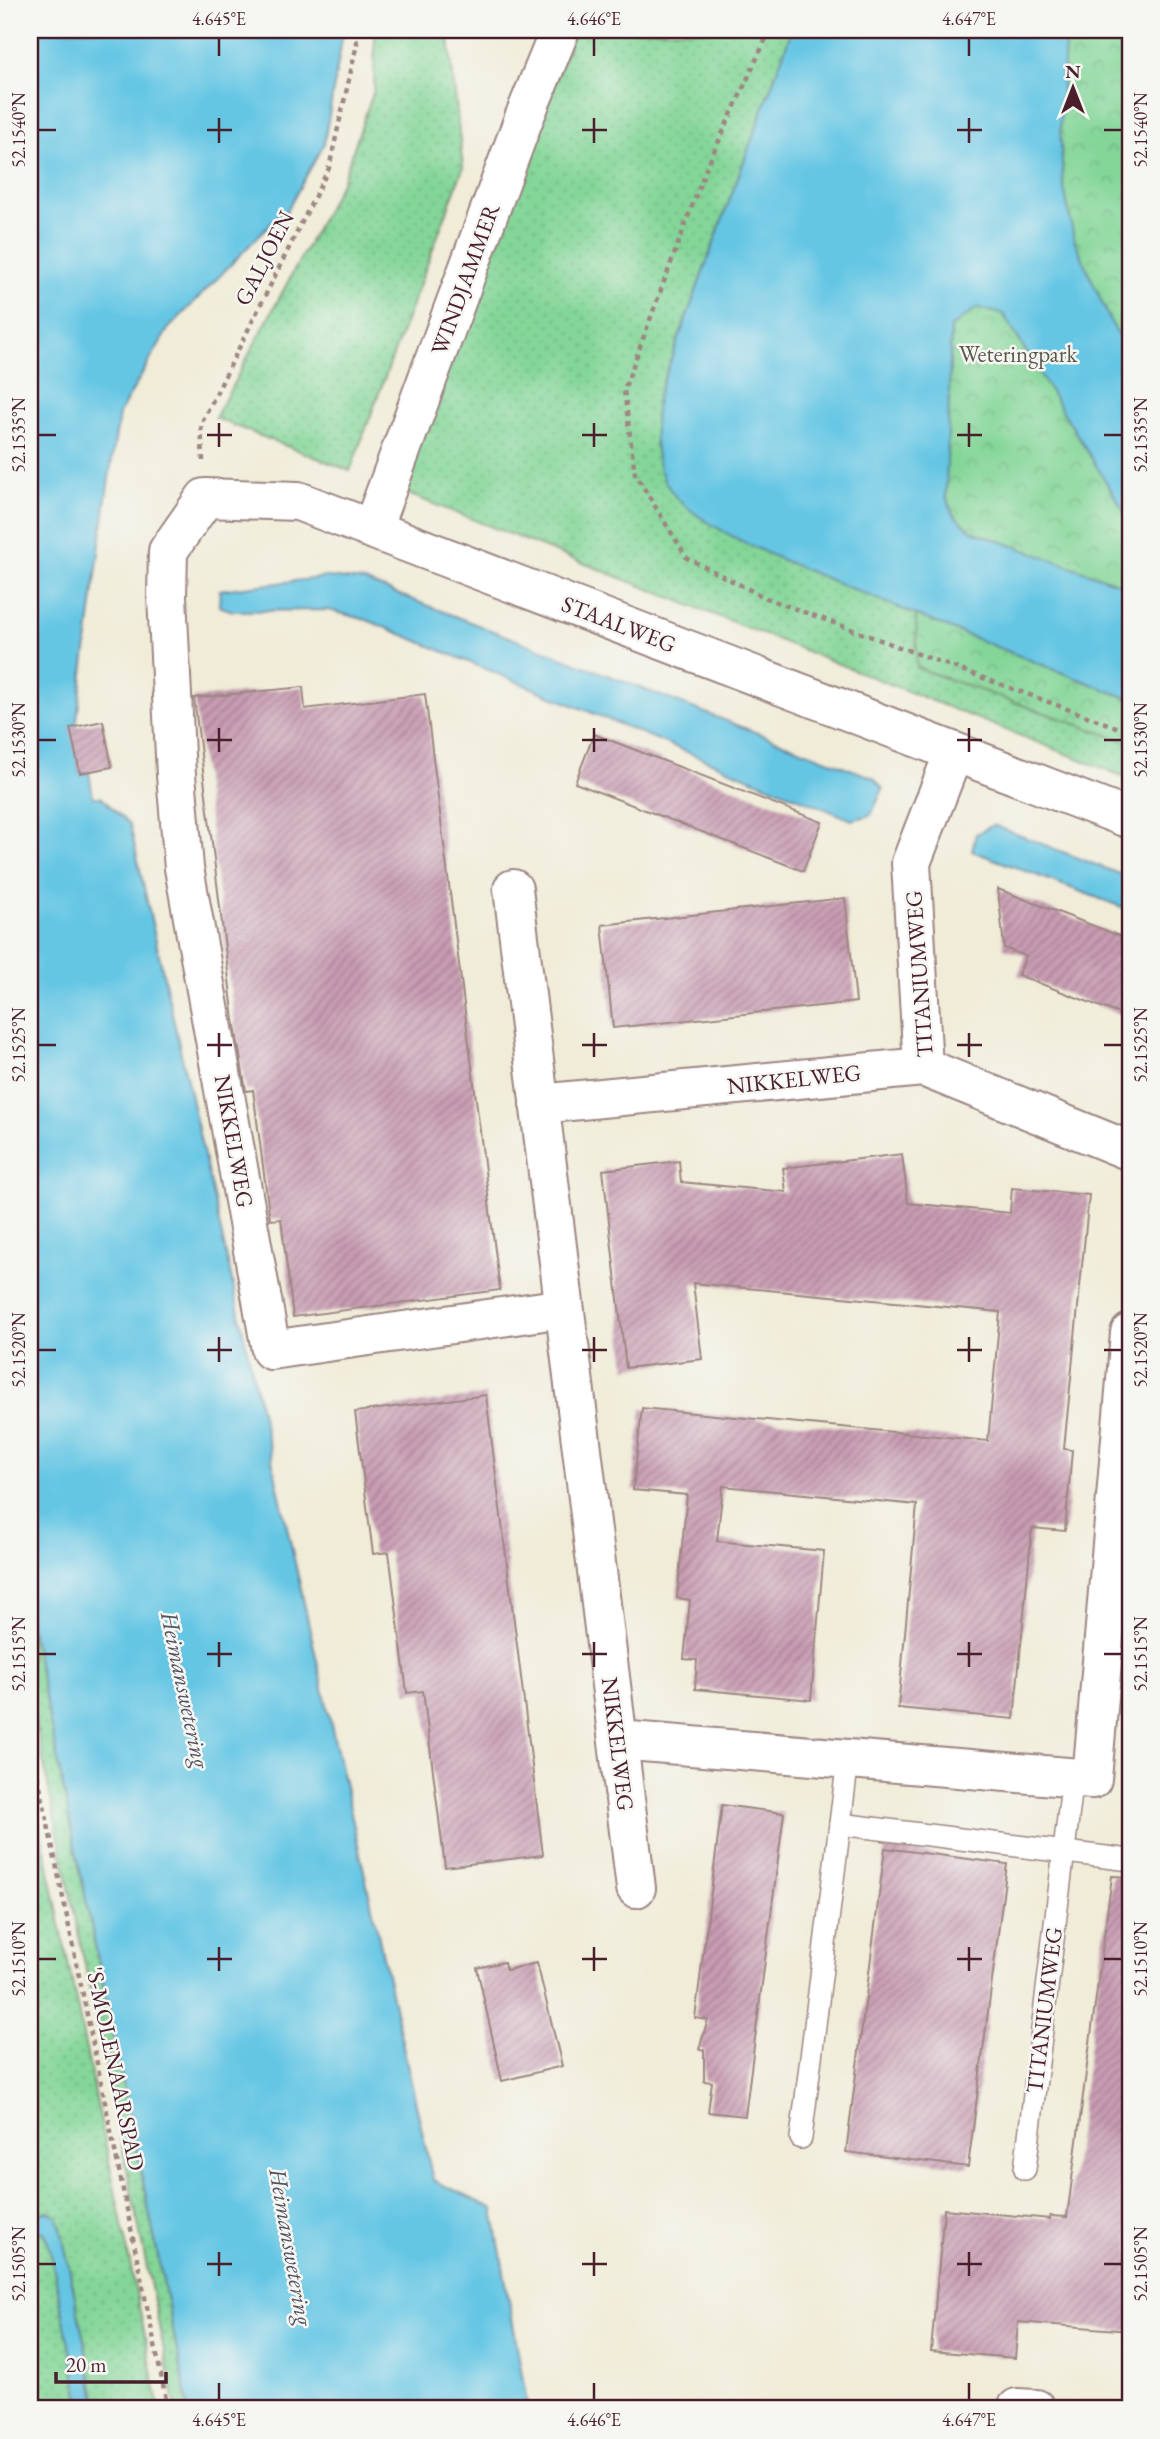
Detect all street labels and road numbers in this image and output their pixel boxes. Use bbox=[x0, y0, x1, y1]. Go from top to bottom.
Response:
street label: WINDJAMMER bbox=[424, 199, 506, 359]
street label: GALJOEN bbox=[227, 205, 301, 311]
street label: STAALWEG bbox=[558, 588, 680, 660]
street label: TITANIUMWEG bbox=[898, 890, 940, 1058]
street label: NIKKELWEG bbox=[726, 1057, 862, 1101]
street label: NIKKELWEG bbox=[208, 1072, 260, 1210]
street label: NIKKELWEG bbox=[595, 1675, 641, 1813]
street label: TITANIUMWEG bbox=[1019, 1925, 1069, 2095]
street label: 'S-MOLENAARSPAD bbox=[80, 1964, 152, 2174]

